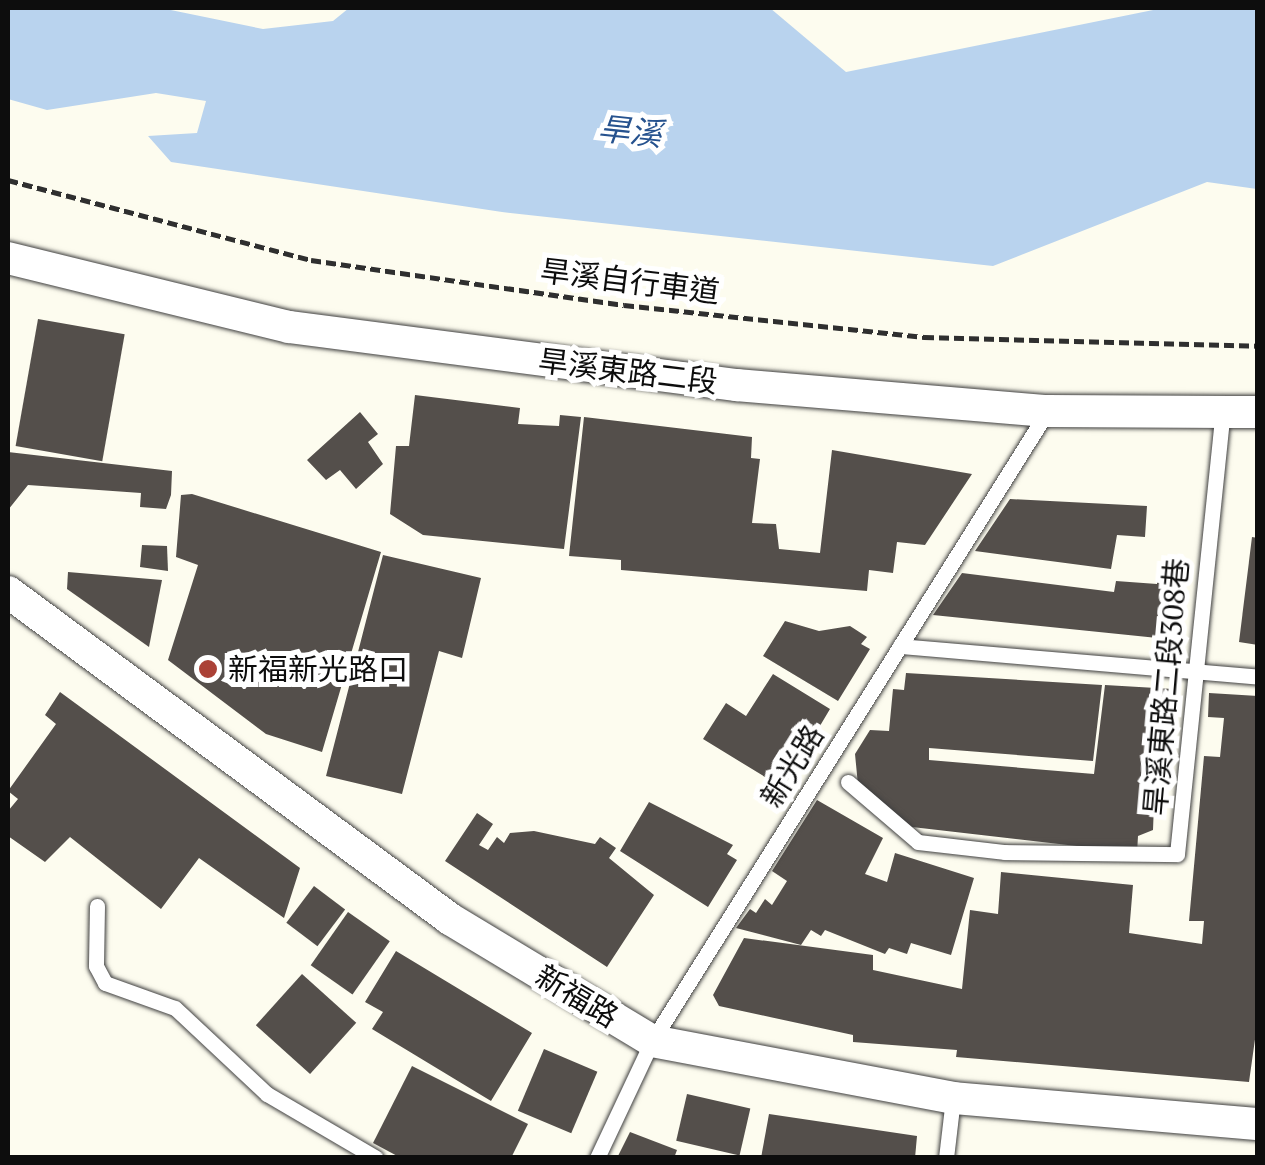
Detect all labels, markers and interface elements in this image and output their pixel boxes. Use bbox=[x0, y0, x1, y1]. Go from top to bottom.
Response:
water label: 旱溪 bbox=[596, 109, 664, 153]
street label: 旱溪自行車道 bbox=[538, 252, 722, 310]
street label: 旱溪東路二段 bbox=[536, 342, 720, 400]
street label: 旱溪東路二段308巷 bbox=[1137, 557, 1195, 817]
place label: 新福新光路口 bbox=[228, 651, 408, 687]
marker: 新福新光路口 bbox=[197, 658, 219, 680]
street label: 新光路 bbox=[753, 718, 831, 814]
street label: 新福路 bbox=[529, 957, 625, 1035]

